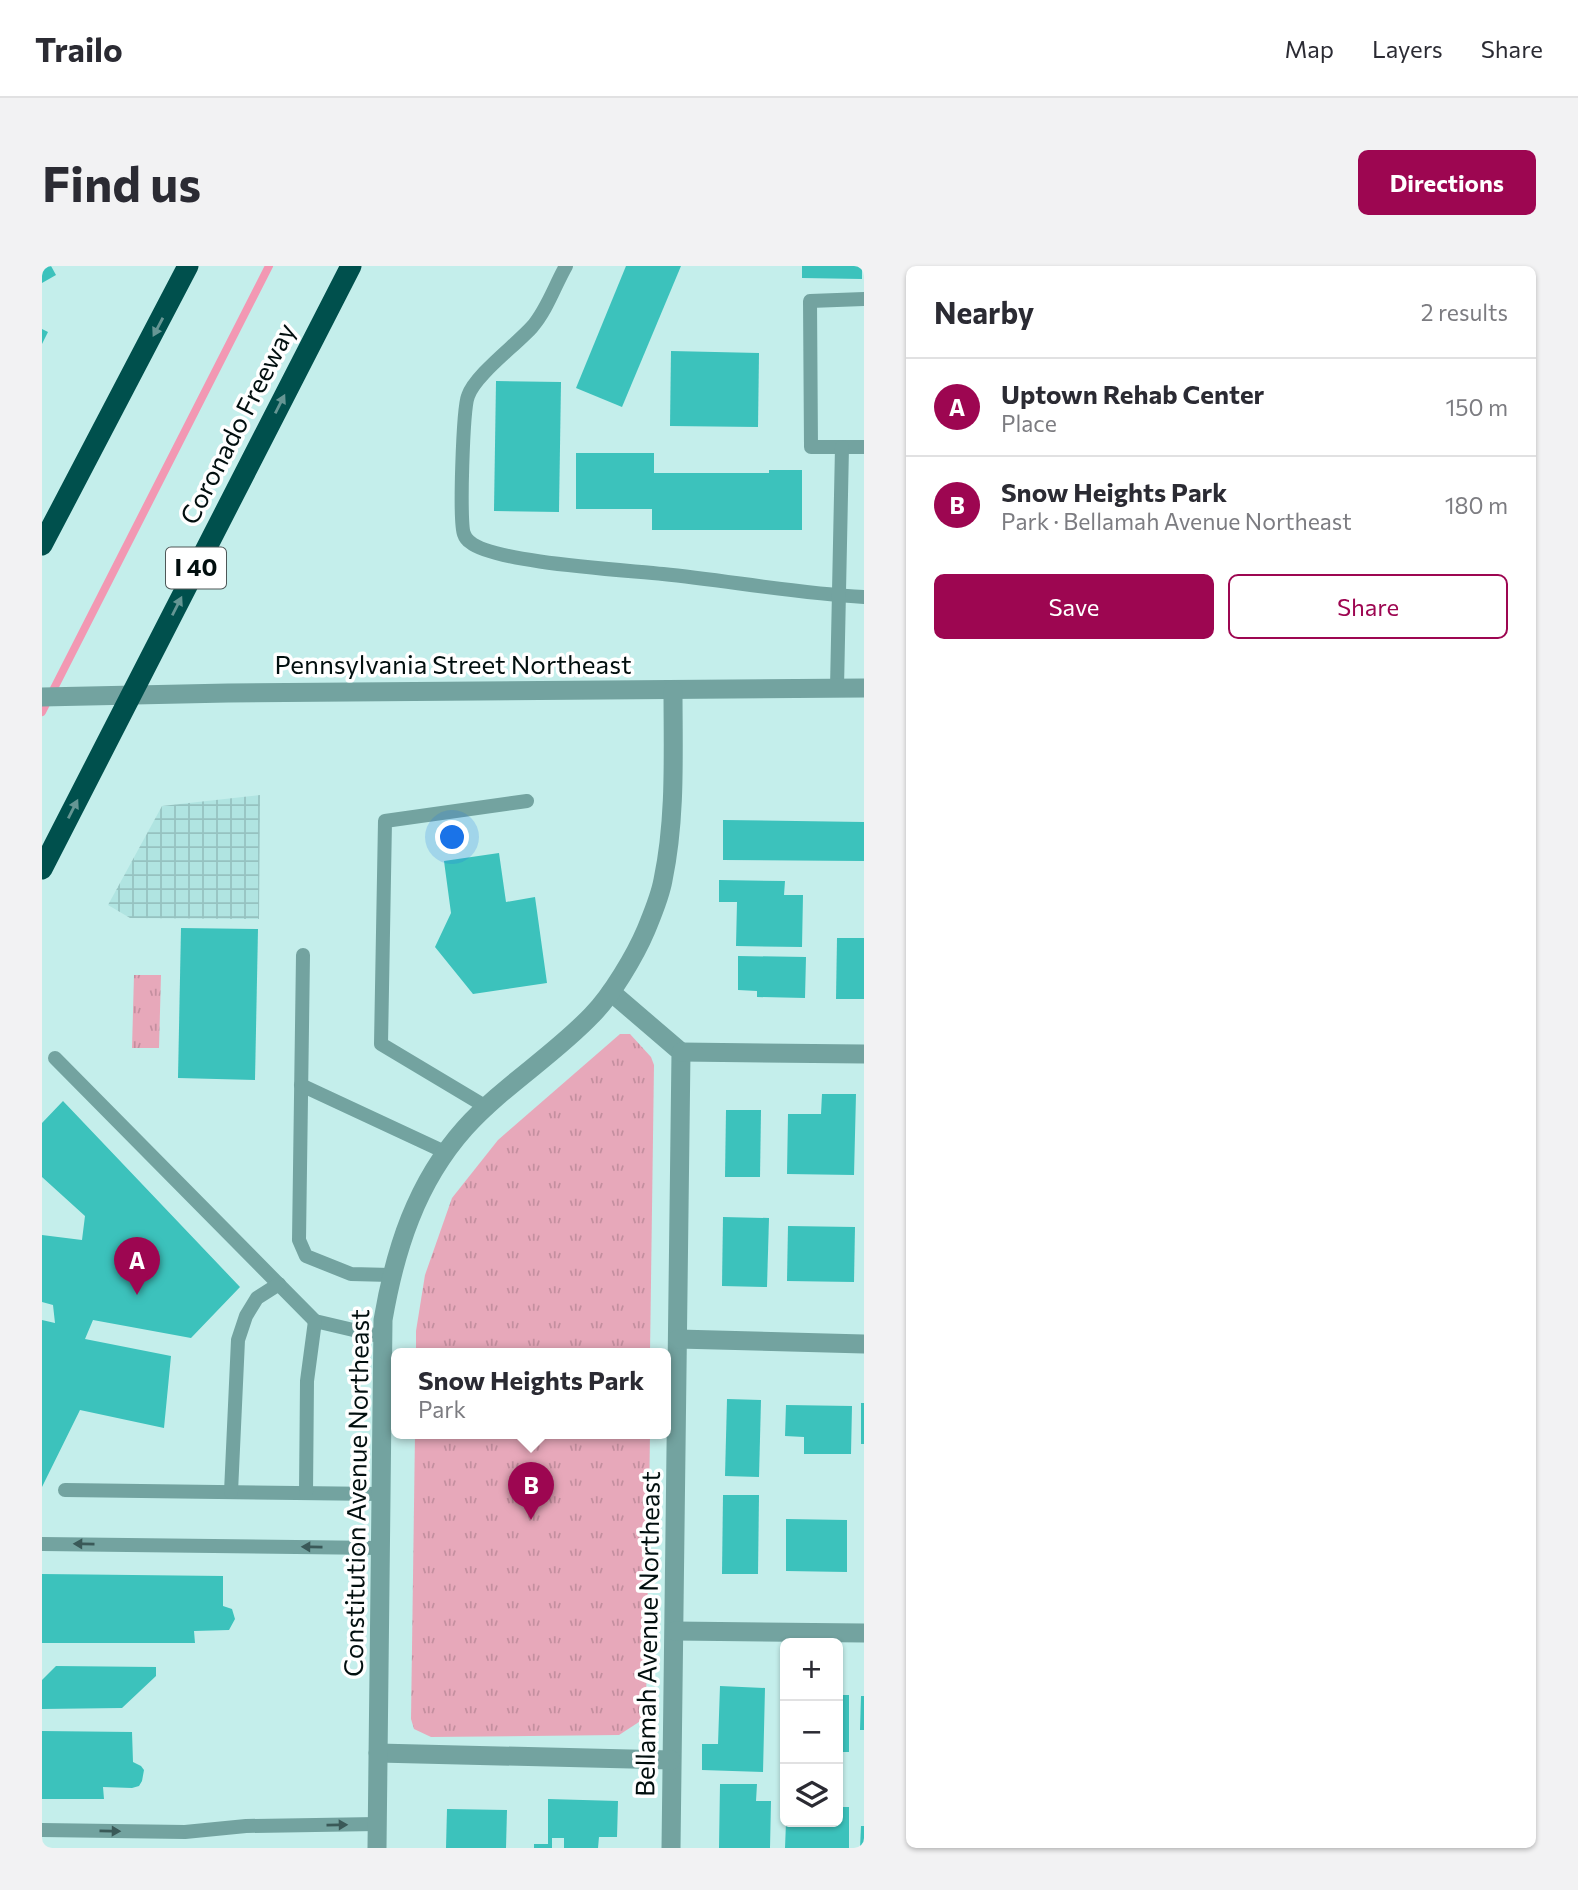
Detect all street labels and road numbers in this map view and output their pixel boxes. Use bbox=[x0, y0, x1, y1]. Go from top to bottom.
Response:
street label: Coronado Freeway bbox=[173, 317, 301, 529]
road number: I 40 bbox=[166, 548, 226, 589]
street label: Pennsylvania Street Northeast bbox=[274, 648, 632, 679]
street label: Constitution Avenue Northeast bbox=[337, 1309, 374, 1677]
street label: Bellamah Avenue Northeast bbox=[628, 1471, 665, 1797]

